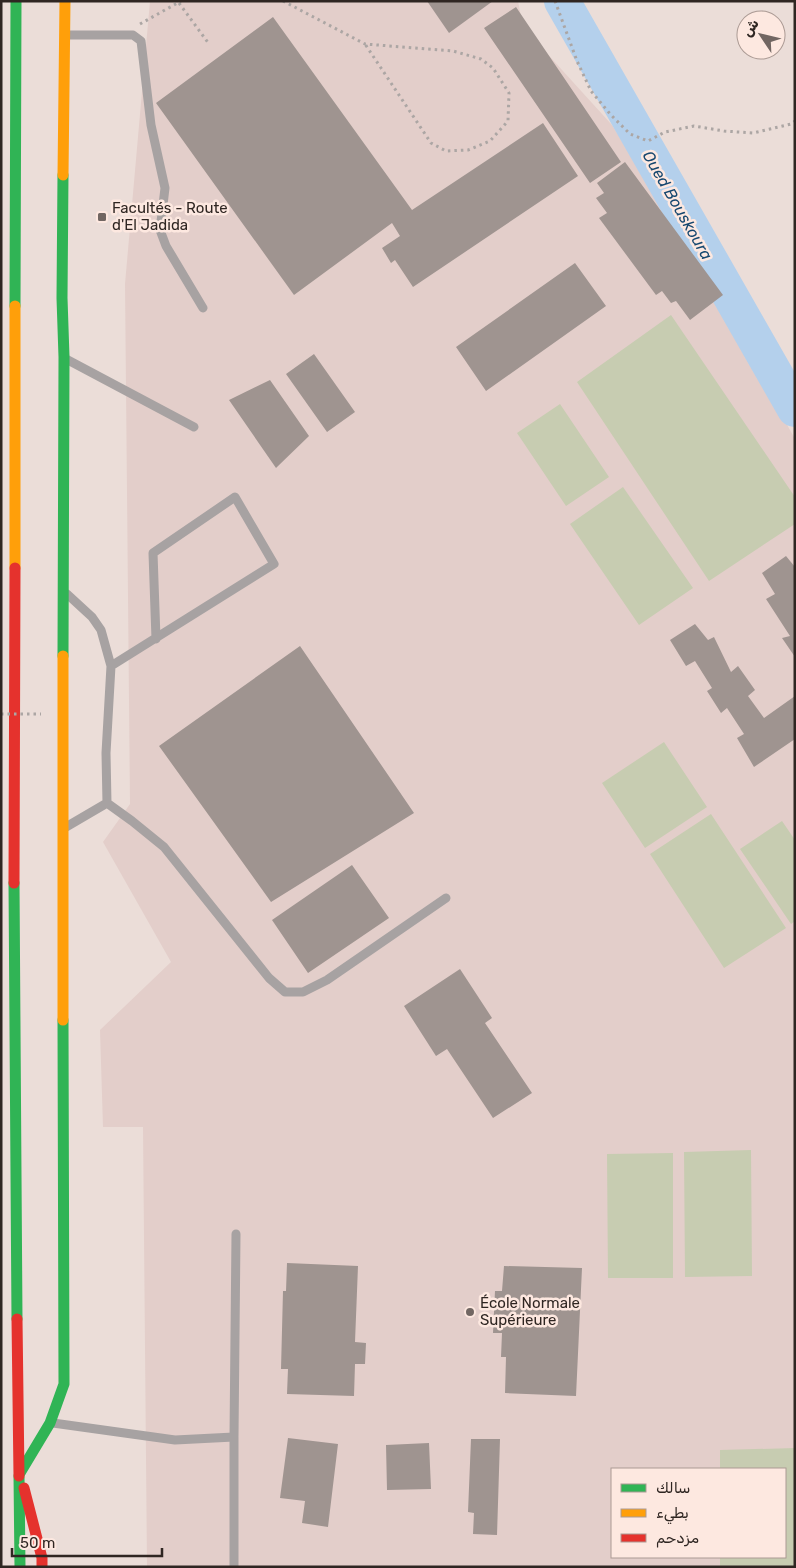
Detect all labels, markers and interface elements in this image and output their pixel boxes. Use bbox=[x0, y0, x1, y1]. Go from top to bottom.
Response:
north arrow bbox=[736, 10, 786, 60]
text: ش bbox=[739, 15, 763, 40]
water label: Oued Bouskoura bbox=[639, 147, 716, 263]
place label: Facultés - Route d'El Jadida bbox=[112, 199, 228, 234]
marker: Facultés - Route d'El Jadida bbox=[96, 211, 108, 223]
place label: École Normale Supérieure bbox=[480, 1294, 580, 1329]
marker: École Normale Supérieure bbox=[464, 1306, 476, 1318]
legend bbox=[611, 1468, 786, 1558]
text: سالك bbox=[656, 1479, 691, 1497]
text: بطيء bbox=[656, 1504, 689, 1525]
scale bar bbox=[12, 1526, 162, 1558]
text: مزدحم bbox=[656, 1529, 699, 1548]
text: 50 m bbox=[20, 1534, 55, 1552]

